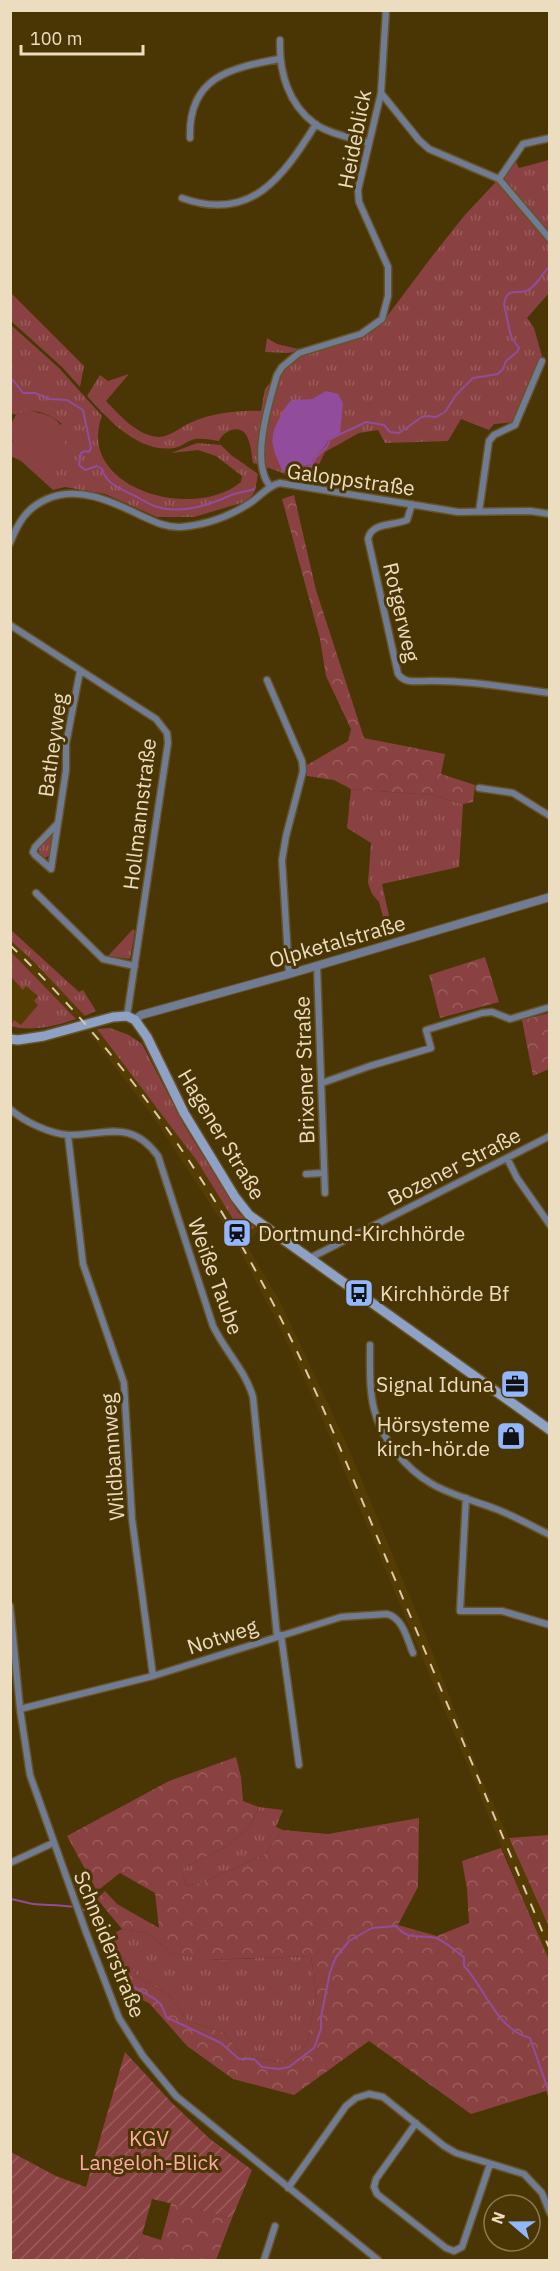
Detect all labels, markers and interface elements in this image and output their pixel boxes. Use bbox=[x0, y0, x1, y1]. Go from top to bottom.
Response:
scale bar bbox=[21, 18, 142, 56]
text: 100 m bbox=[30, 27, 82, 50]
street label: Heideblick bbox=[331, 87, 377, 191]
street label: Galoppstraße bbox=[285, 456, 417, 502]
street label: Rotgerweg bbox=[377, 560, 427, 664]
street label: Batheyweg bbox=[31, 691, 73, 799]
street label: Hollmannstraße bbox=[116, 737, 162, 891]
street label: Olpketalstraße bbox=[266, 908, 408, 974]
street label: Brixener Straße bbox=[287, 996, 321, 1144]
street label: Hagener Straße bbox=[172, 1063, 272, 1205]
street label: Bozener Straße bbox=[383, 1120, 525, 1212]
street label: Weiße Taube bbox=[182, 1214, 250, 1338]
station icon: Dortmund-Kirchhörde bbox=[221, 1217, 253, 1249]
place label: Dortmund-Kirchhörde bbox=[258, 1219, 465, 1247]
bus stop icon: Kirchhörde Bf bbox=[343, 1277, 375, 1309]
place label: Kirchhörde Bf bbox=[380, 1279, 509, 1307]
office icon: Signal Iduna bbox=[499, 1368, 531, 1400]
place label: Signal Iduna bbox=[376, 1370, 494, 1398]
street label: Wildbannweg bbox=[94, 1392, 130, 1522]
place label: Hörsysteme kirch-hör.de bbox=[376, 1410, 490, 1462]
shop icon: Hörsysteme kirch-hör.de bbox=[495, 1420, 527, 1452]
street label: Notweg bbox=[183, 1611, 261, 1661]
street label: Schneiderstraße bbox=[68, 1866, 152, 2022]
park label: KGV Langeloh-Blick bbox=[79, 2124, 219, 2176]
north arrow bbox=[482, 2193, 542, 2253]
text: N bbox=[487, 2209, 509, 2227]

